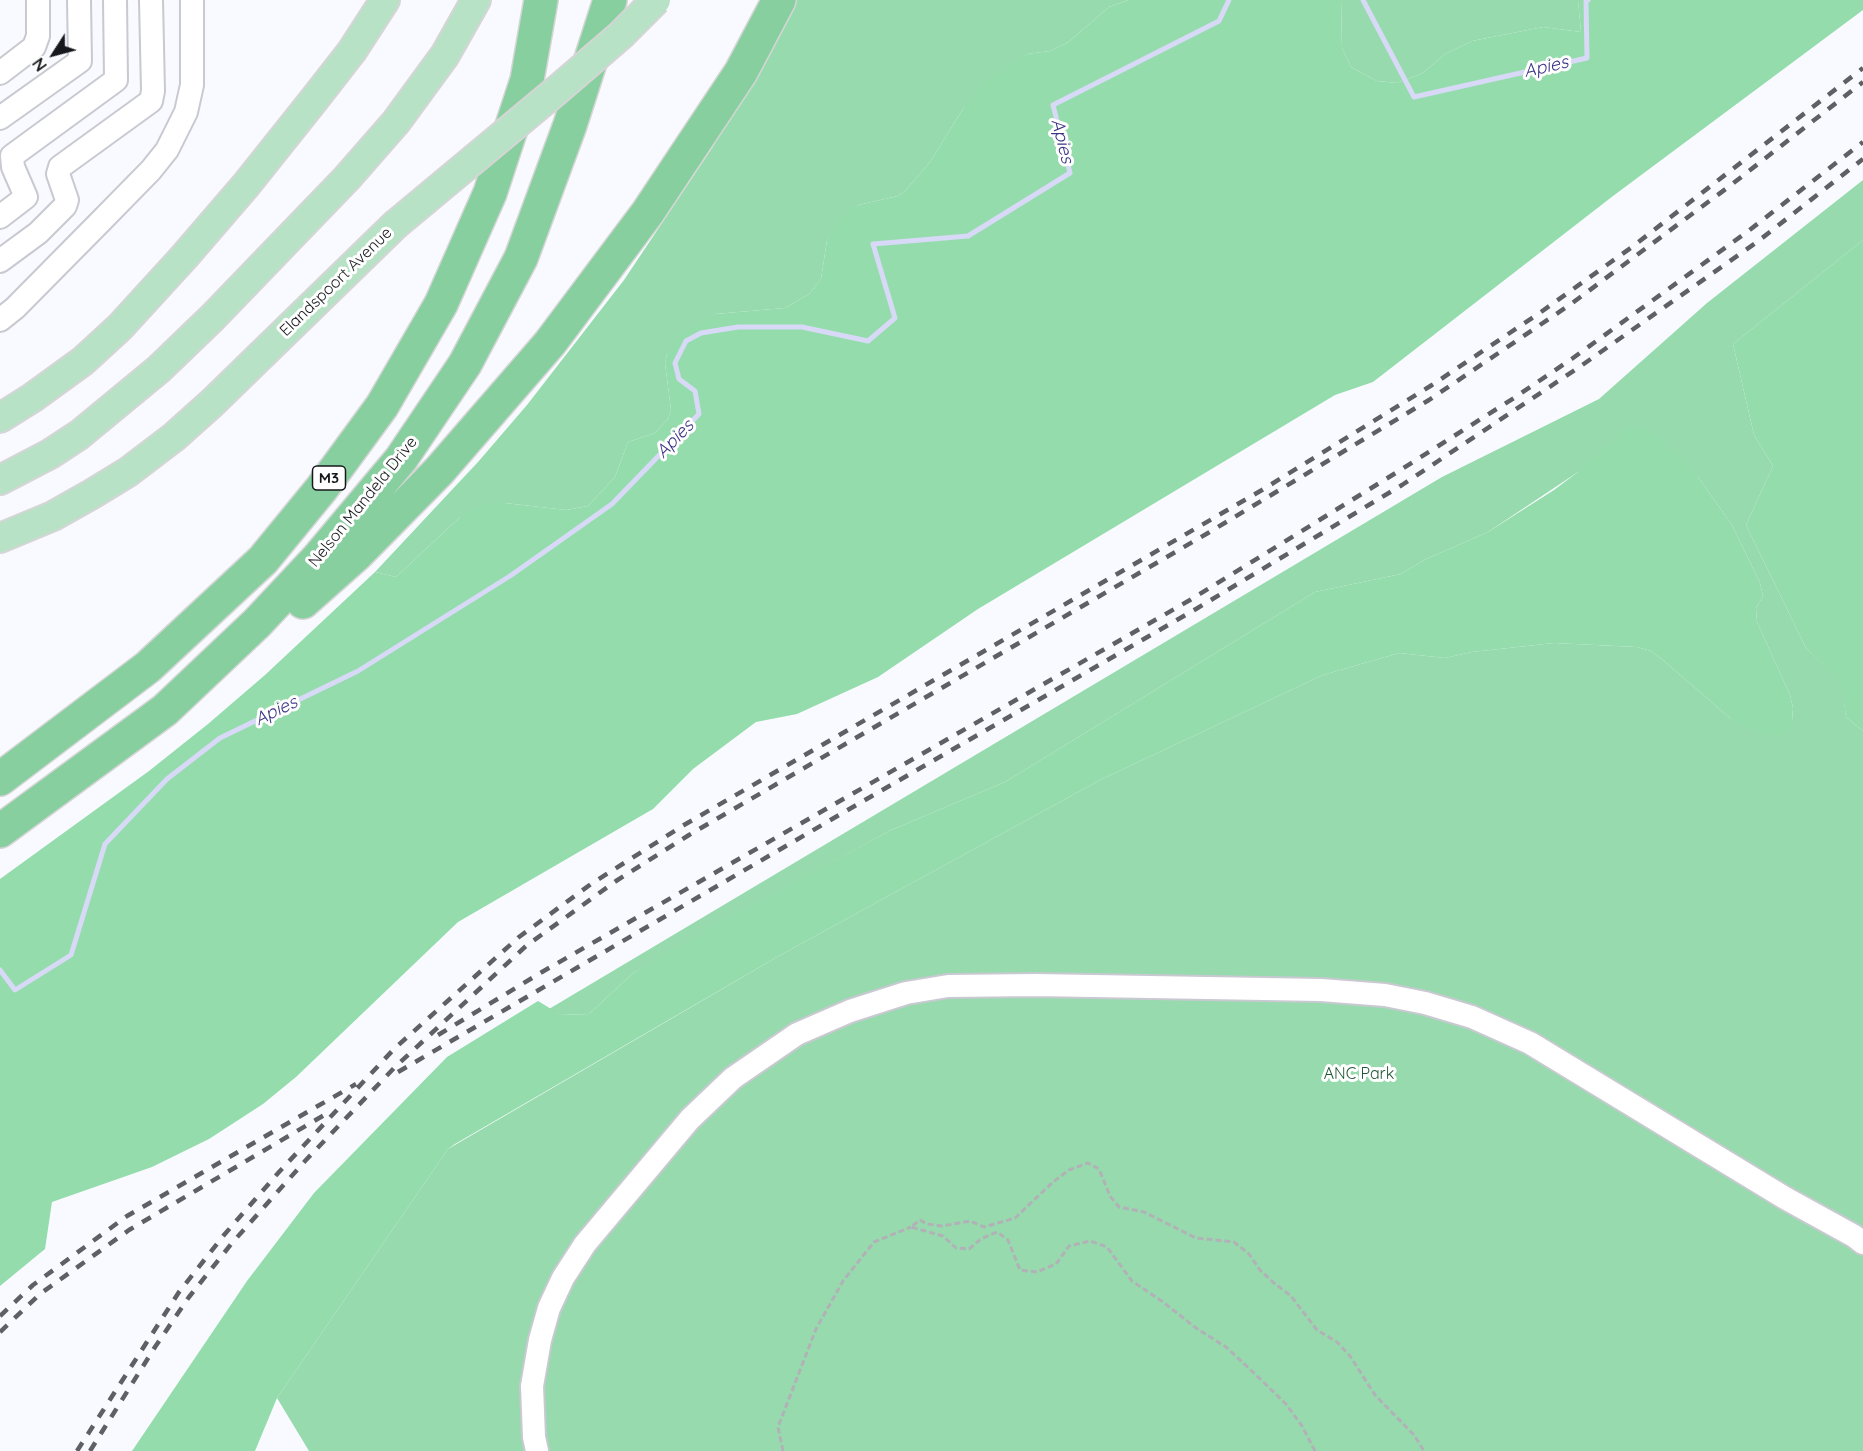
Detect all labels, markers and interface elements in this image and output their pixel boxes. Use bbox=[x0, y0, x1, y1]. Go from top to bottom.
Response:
north arrow bbox=[24, 24, 84, 84]
water label: Apies bbox=[1522, 51, 1570, 83]
text: N bbox=[28, 54, 51, 75]
water label: Apies bbox=[1046, 117, 1078, 165]
street label: Elandspoort Avenue bbox=[276, 223, 396, 341]
water label: Apies bbox=[652, 415, 698, 463]
street label: Nelson Mandela Drive bbox=[304, 433, 422, 571]
road number: M3 bbox=[312, 466, 346, 490]
water label: Apies bbox=[251, 691, 301, 731]
park label: ANC Park bbox=[1324, 1064, 1394, 1084]

